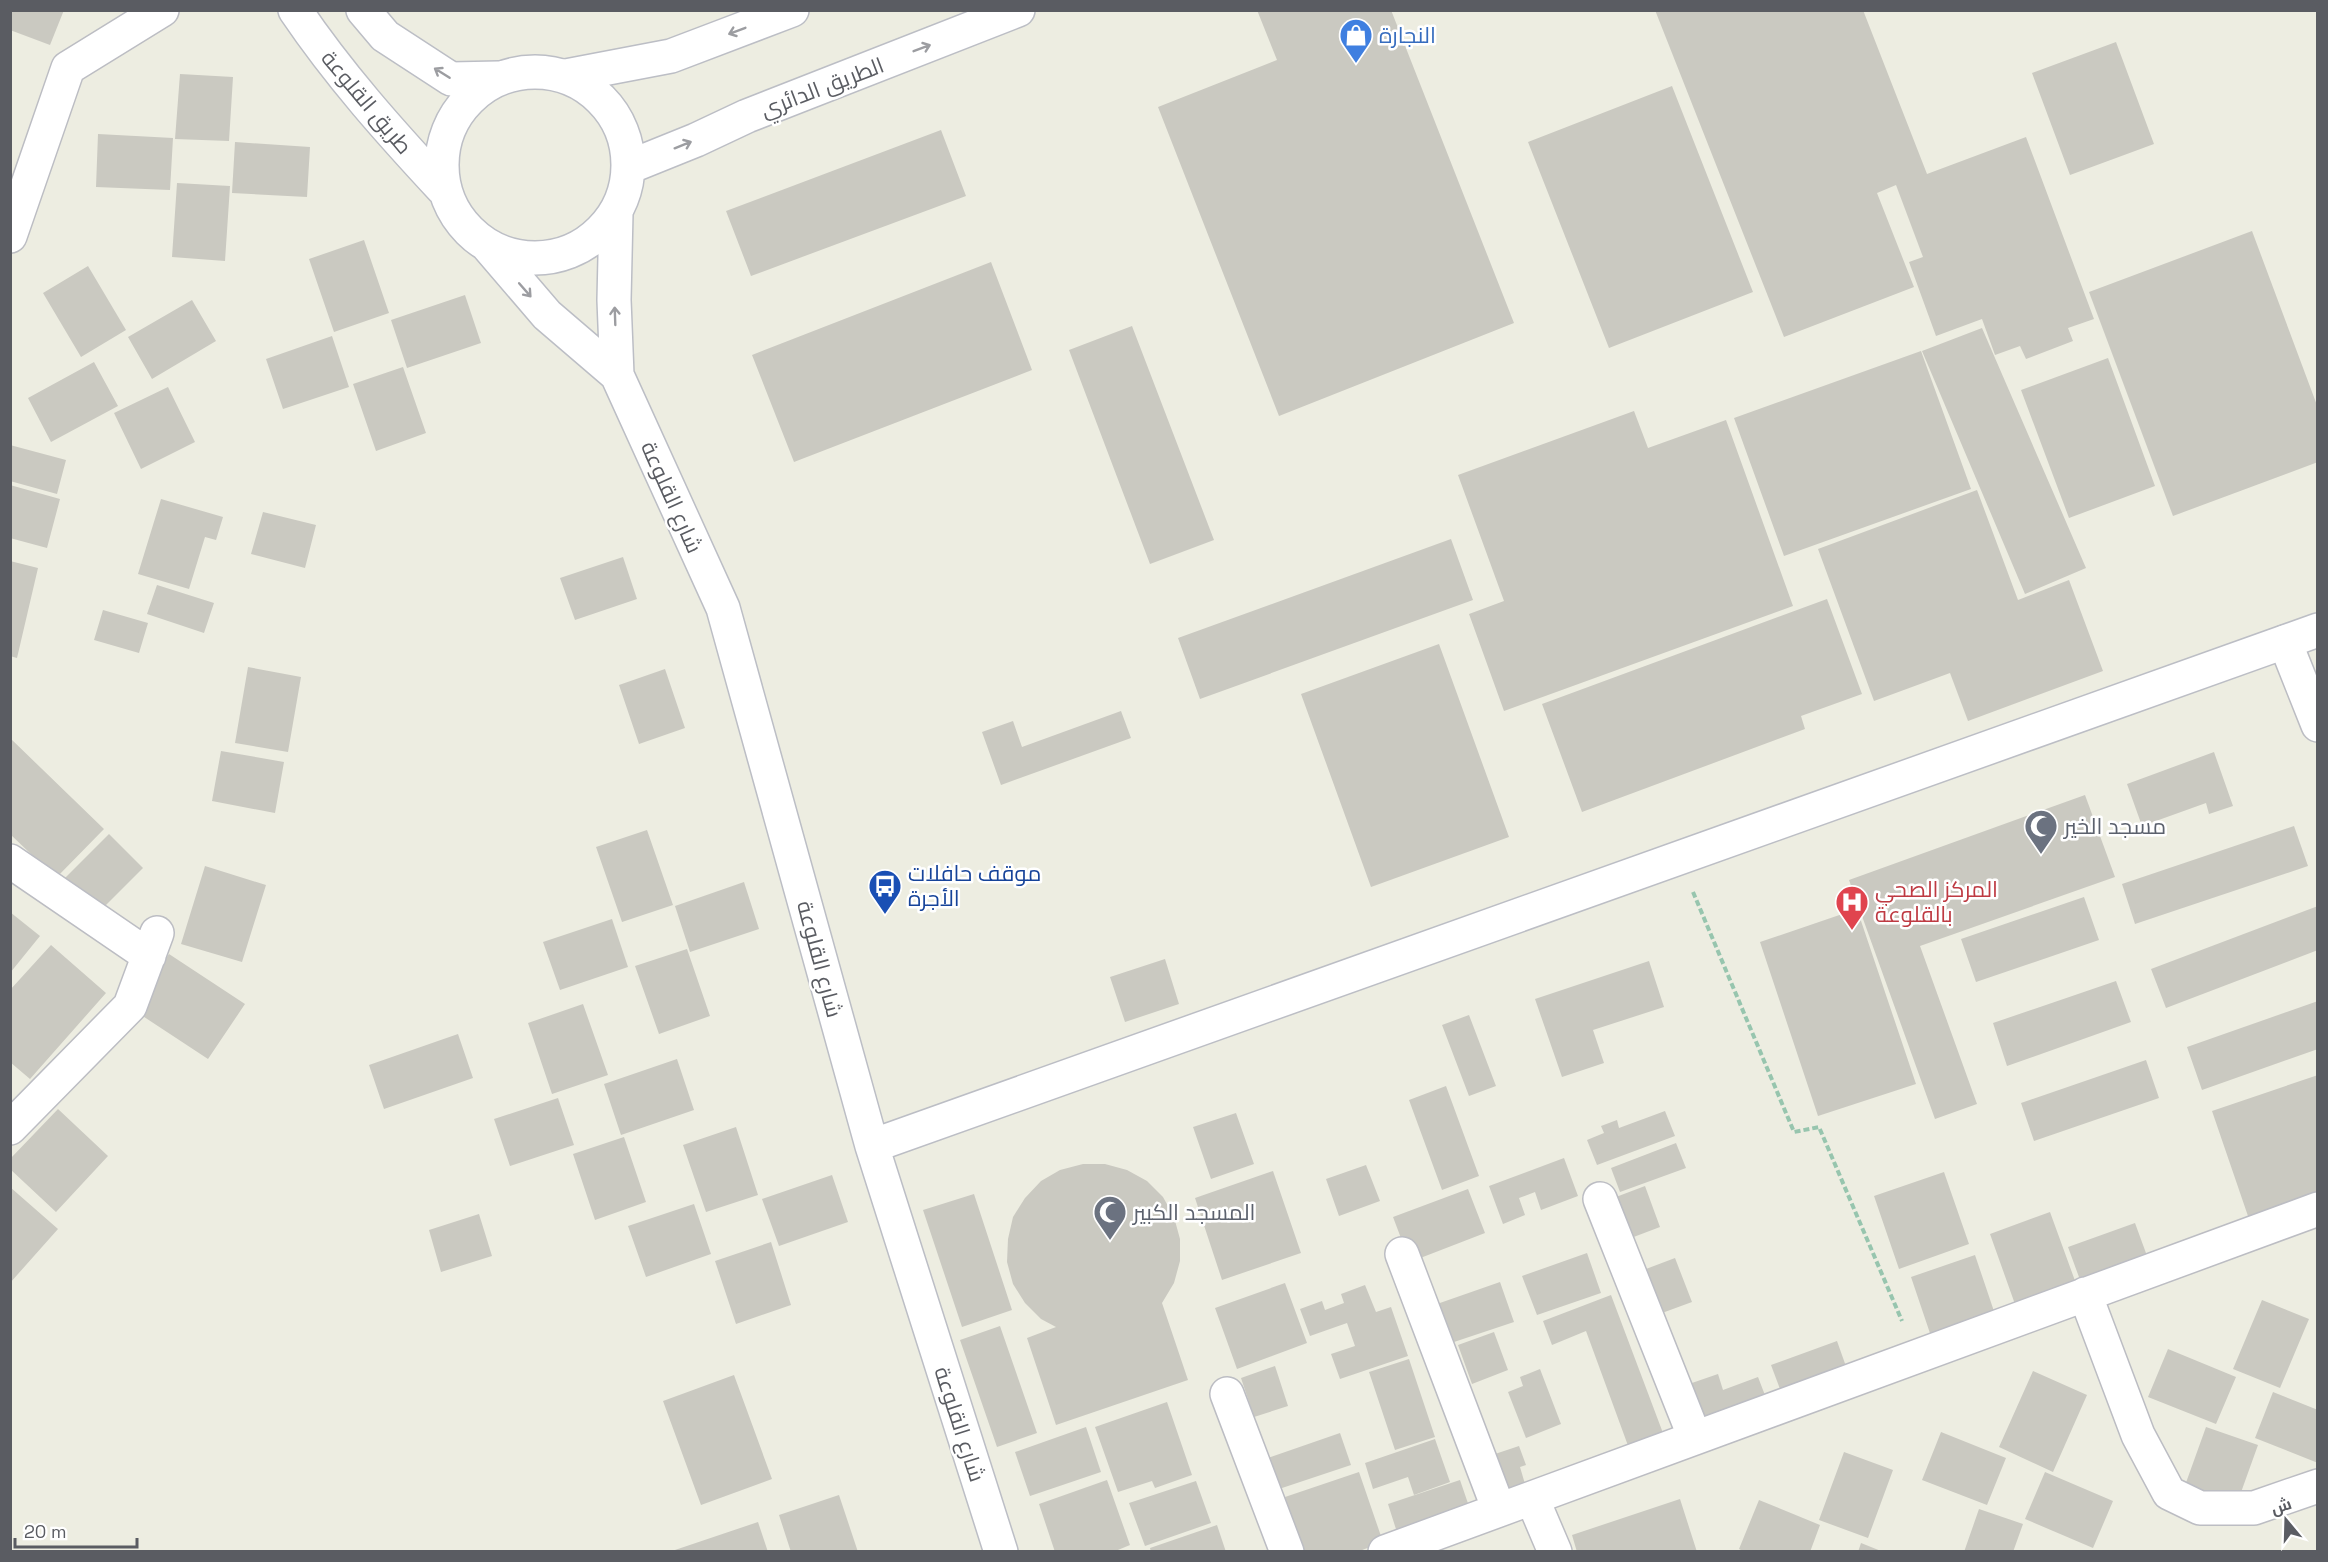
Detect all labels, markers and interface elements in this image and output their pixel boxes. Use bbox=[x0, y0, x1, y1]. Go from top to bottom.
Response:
shop icon: النجارة bbox=[1338, 17, 1374, 64]
place label: النجارة bbox=[1379, 21, 1436, 49]
one-way arrow bbox=[728, 26, 747, 37]
one-way arrow bbox=[912, 42, 930, 53]
street label: طريق القلوعة bbox=[315, 44, 419, 160]
street label: الطريق الدائري bbox=[756, 51, 889, 126]
one-way arrow bbox=[435, 67, 451, 79]
one-way arrow bbox=[673, 139, 692, 150]
one-way arrow bbox=[518, 282, 532, 297]
one-way arrow bbox=[609, 307, 620, 327]
street label: شارع القلوعة bbox=[634, 437, 709, 558]
mosque icon: مسجد الخير bbox=[2023, 808, 2059, 855]
place label: مسجد الخير bbox=[2062, 812, 2166, 840]
place label: موقف حافلات الأجرة bbox=[908, 859, 1041, 912]
bus stop icon: موقف حافلات الأجرة bbox=[867, 868, 903, 915]
place label: المركز الصحي بالقلوعة bbox=[1875, 875, 1998, 928]
hospital icon: المركز الصحي بالقلوعة bbox=[1834, 884, 1870, 931]
street label: شارع القلوعة bbox=[790, 898, 849, 1021]
mosque icon: المسجد الكبير bbox=[1092, 1194, 1128, 1241]
place label: المسجد الكبير bbox=[1131, 1198, 1255, 1226]
street label: شارع القلوعة bbox=[927, 1363, 992, 1485]
north arrow bbox=[2256, 1490, 2316, 1550]
text: ش bbox=[2268, 1493, 2294, 1520]
scale bar bbox=[15, 1511, 136, 1549]
text: 20 m bbox=[24, 1520, 67, 1543]

